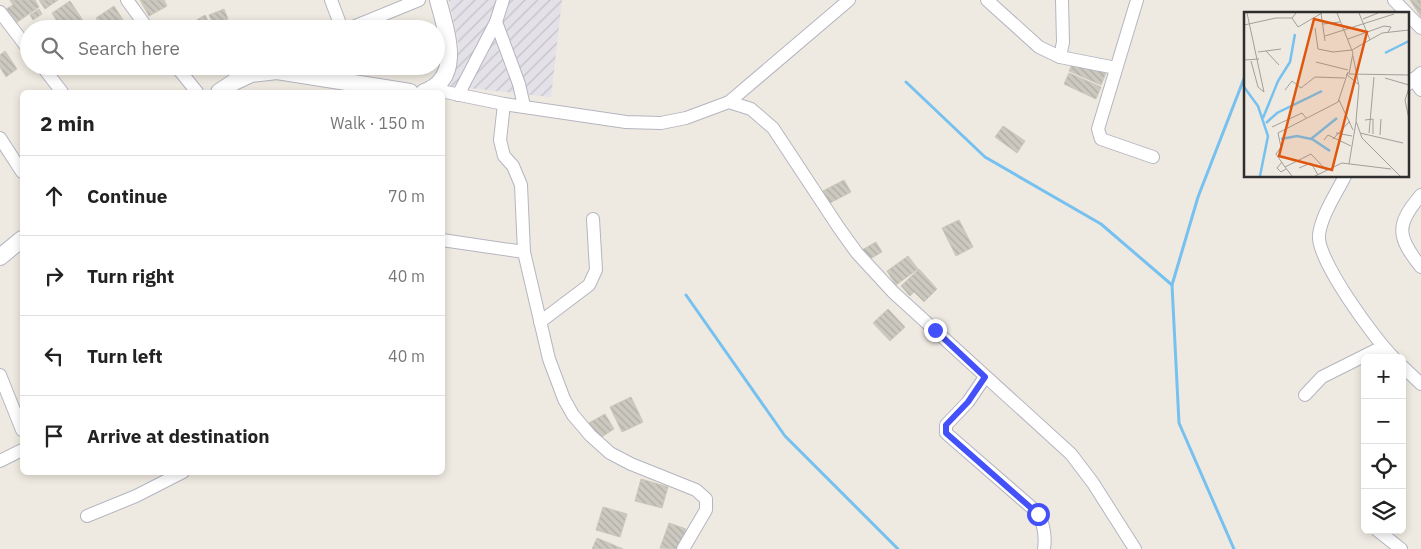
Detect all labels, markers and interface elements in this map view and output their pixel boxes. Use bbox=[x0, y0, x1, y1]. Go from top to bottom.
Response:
inset map bbox=[1244, 12, 1408, 178]
search box bbox=[20, 20, 445, 75]
icon: search bbox=[38, 34, 66, 62]
text: Search here bbox=[78, 36, 180, 60]
text: 2 min bbox=[40, 109, 95, 137]
text: Walk · 150 m bbox=[330, 113, 425, 133]
icon: ahead bbox=[40, 182, 68, 210]
text: Continue bbox=[87, 184, 167, 208]
text: 70 m bbox=[388, 186, 425, 206]
icon: right bbox=[40, 262, 68, 290]
text: Turn right bbox=[87, 264, 174, 288]
text: 40 m bbox=[388, 266, 425, 286]
route end bbox=[924, 319, 947, 342]
icon: left bbox=[40, 342, 68, 370]
text: Turn left bbox=[87, 344, 163, 368]
text: 40 m bbox=[388, 346, 425, 366]
map controls bbox=[1361, 354, 1406, 534]
button: + bbox=[1361, 354, 1406, 399]
button: − bbox=[1361, 399, 1406, 444]
icon: arrive bbox=[40, 422, 68, 450]
text: Arrive at destination bbox=[87, 424, 270, 448]
button: locate bbox=[1361, 444, 1406, 489]
button: layers bbox=[1361, 489, 1406, 534]
route start bbox=[1027, 503, 1050, 526]

